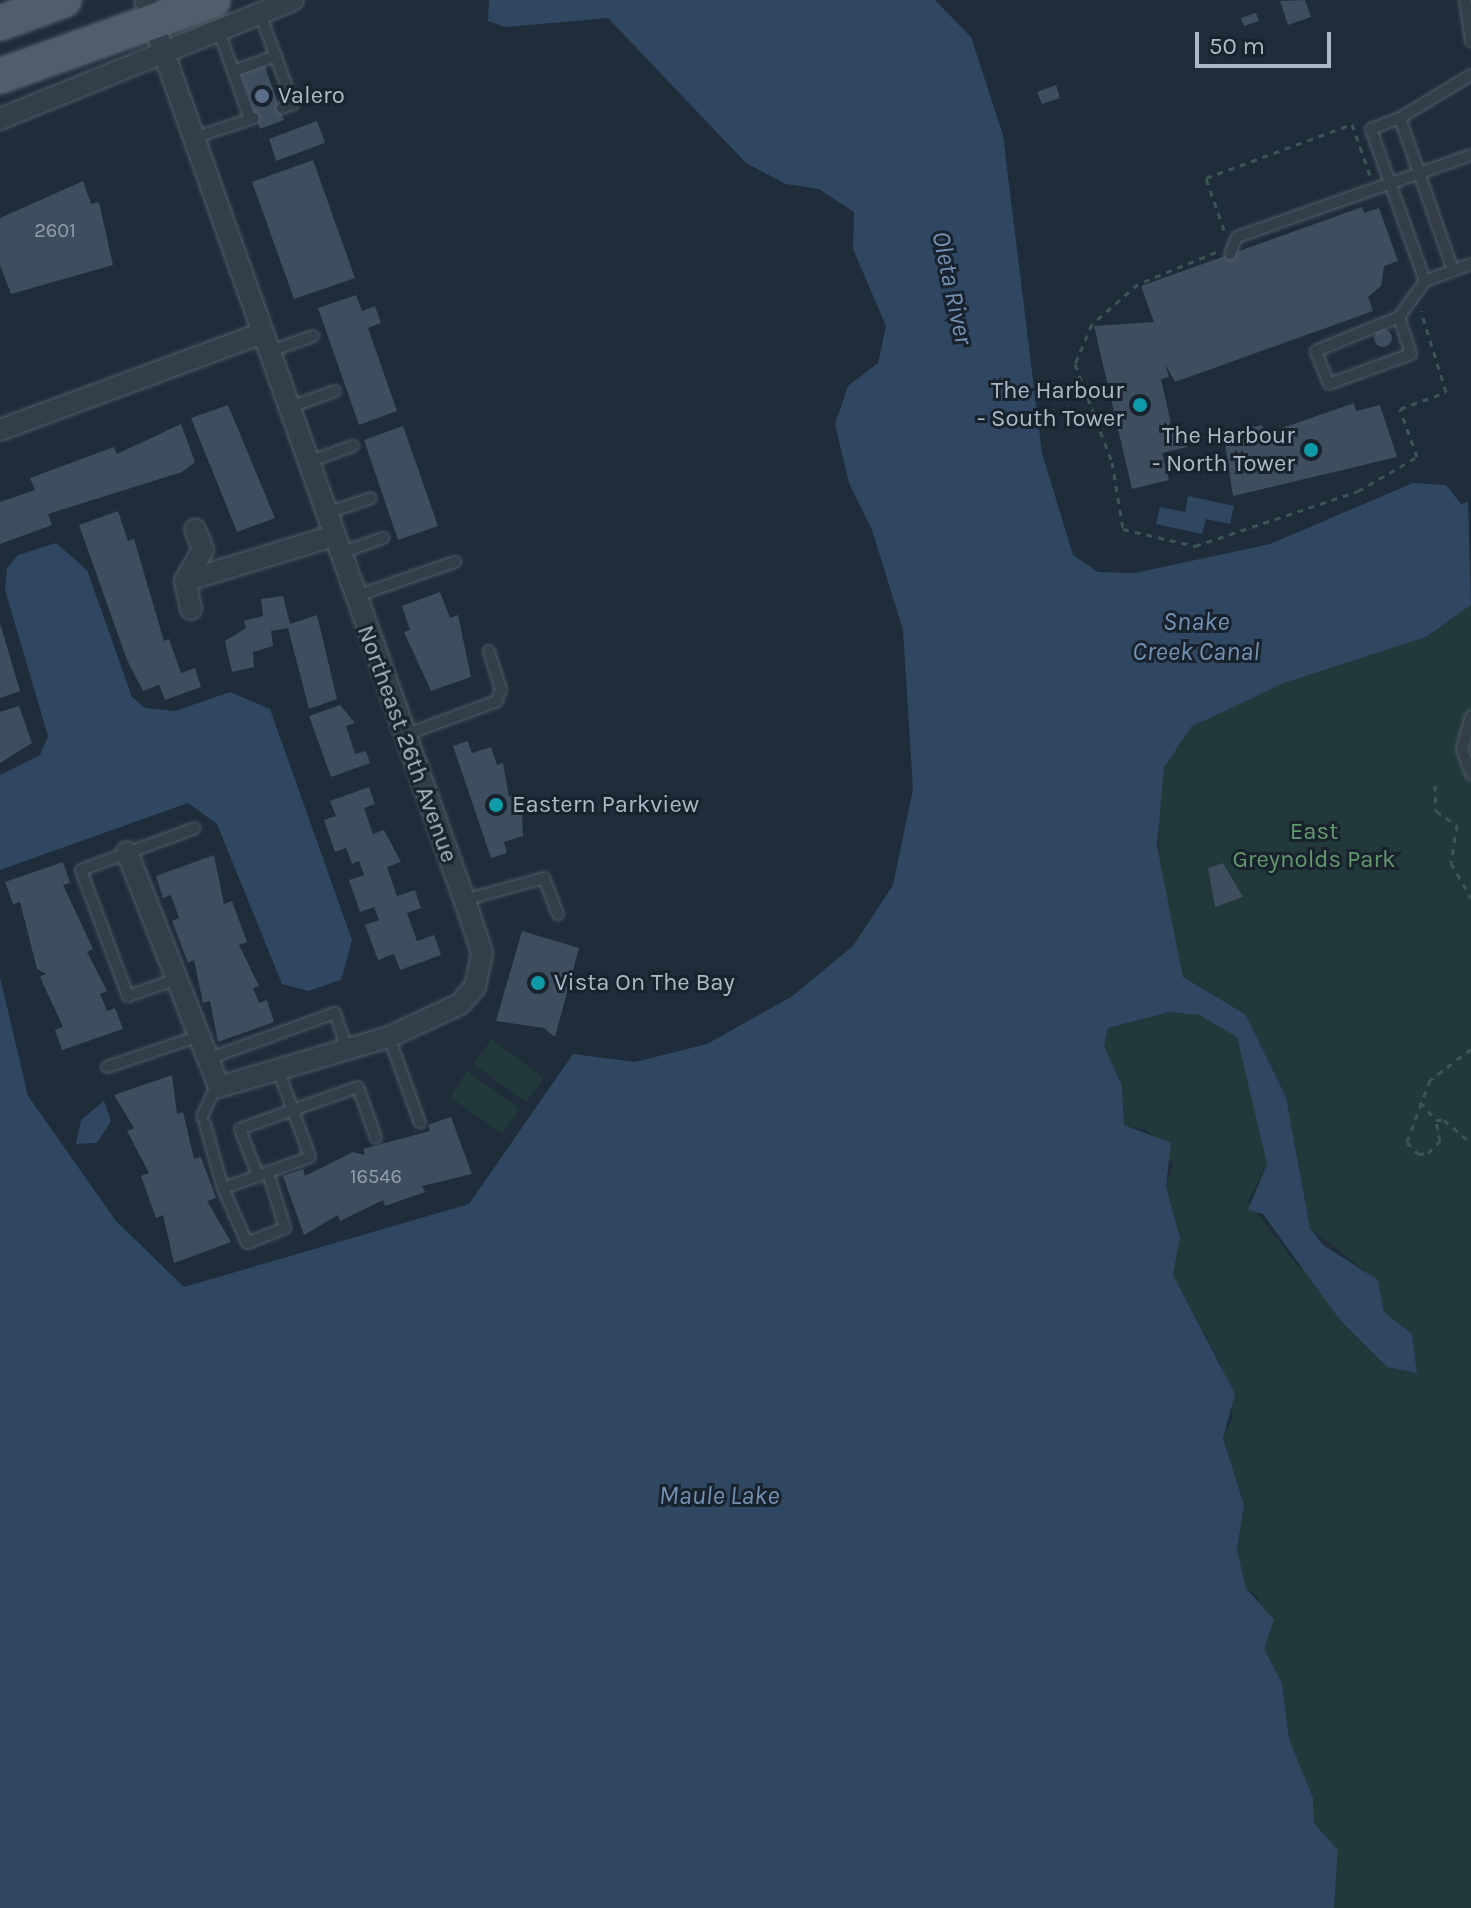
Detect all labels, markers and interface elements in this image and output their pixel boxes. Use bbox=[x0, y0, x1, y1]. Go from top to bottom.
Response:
scale bar bbox=[1199, 16, 1335, 66]
text: 50 m bbox=[1209, 32, 1265, 60]
place label: Valero bbox=[278, 82, 345, 110]
marker: Valero bbox=[253, 87, 271, 105]
house number: 2601 bbox=[34, 218, 76, 242]
water label: Oleta River bbox=[925, 228, 979, 348]
place label: The Harbour - South Tower bbox=[977, 377, 1124, 433]
marker: The Harbour - South Tower bbox=[1131, 396, 1149, 414]
place label: The Harbour - North Tower bbox=[1152, 422, 1295, 478]
marker: The Harbour - North Tower bbox=[1302, 441, 1320, 459]
water label: Snake Creek Canal bbox=[1132, 606, 1260, 668]
street label: Northeast 26th Avenue bbox=[351, 621, 463, 867]
place label: Eastern Parkview bbox=[512, 791, 699, 819]
marker: Eastern Parkview bbox=[487, 796, 505, 814]
park label: East Greynolds Park bbox=[1232, 818, 1396, 874]
place label: Vista On The Bay bbox=[554, 969, 735, 997]
marker: Vista On The Bay bbox=[529, 974, 547, 992]
house number: 16546 bbox=[350, 1164, 402, 1188]
water label: Maule Lake bbox=[659, 1480, 779, 1512]

